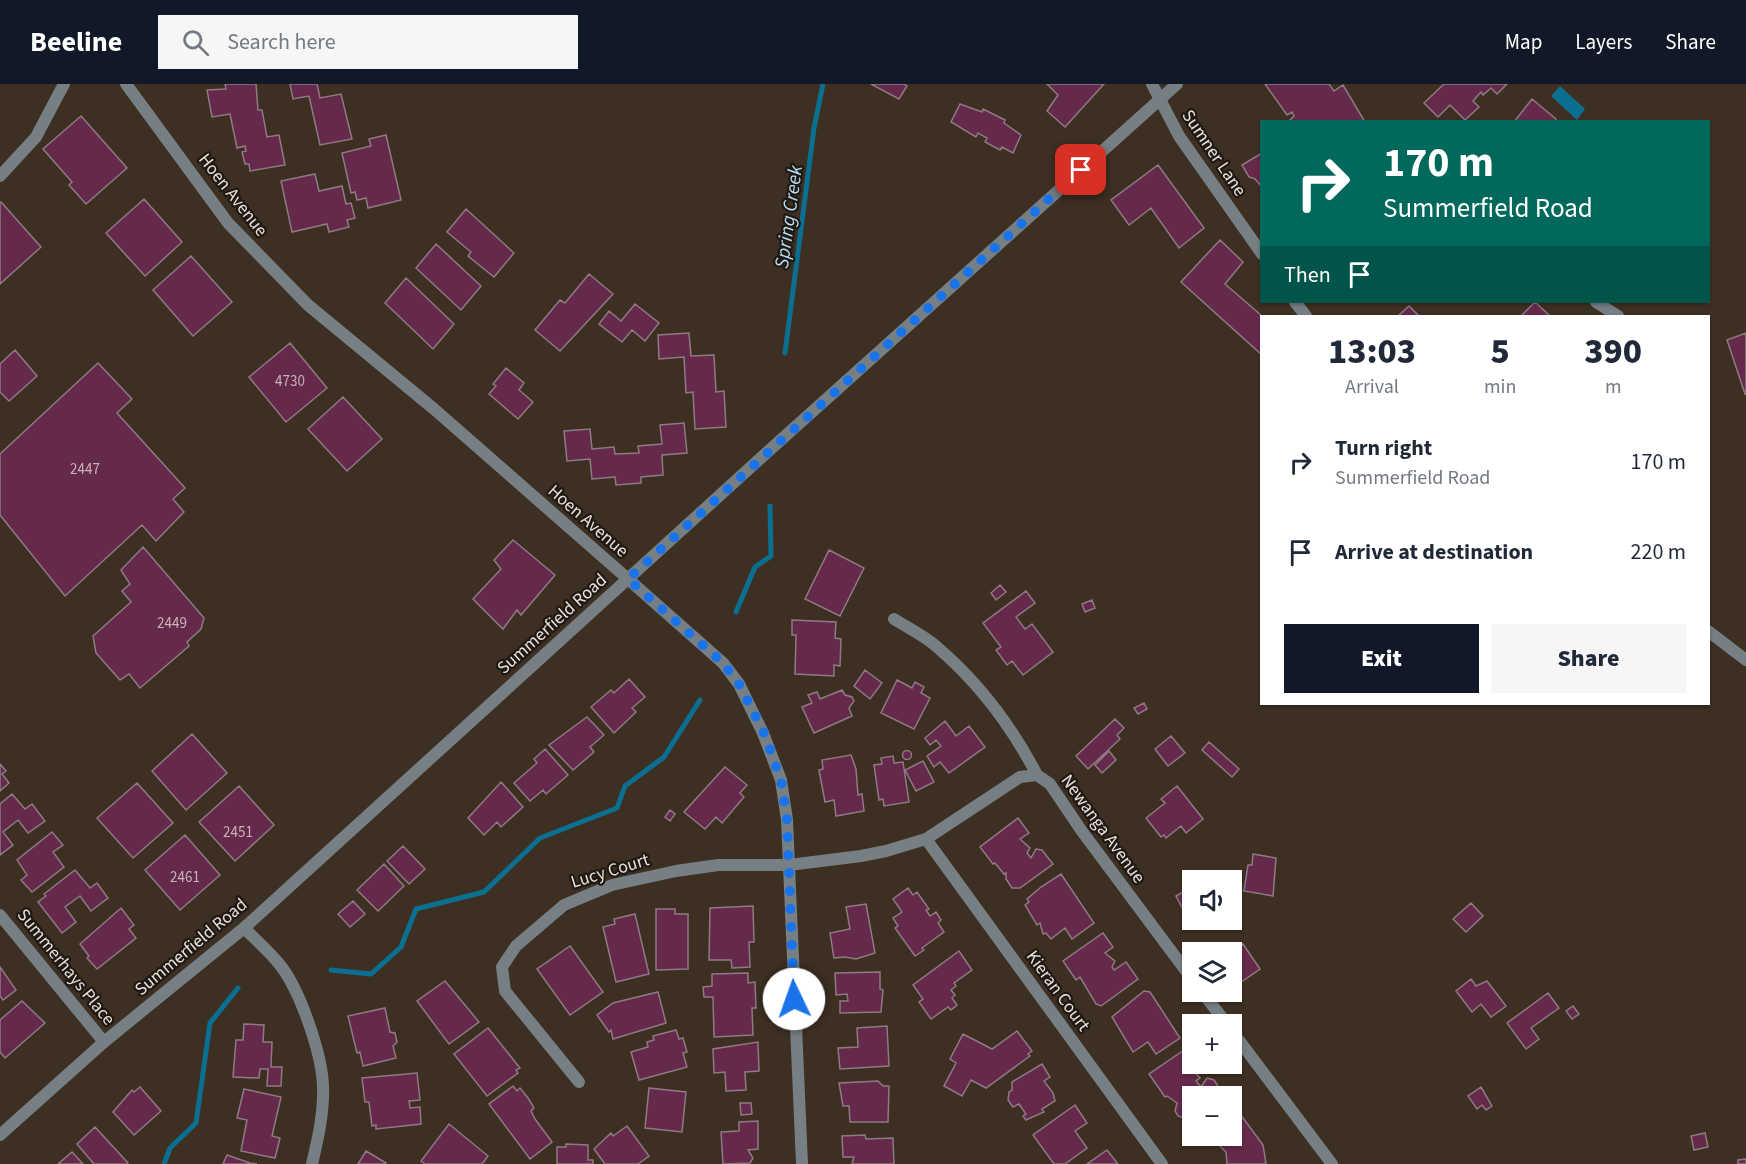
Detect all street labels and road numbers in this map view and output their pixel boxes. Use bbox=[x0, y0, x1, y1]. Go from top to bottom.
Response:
street label: Sumner Lane bbox=[1176, 105, 1252, 201]
street label: Hoen Avenue bbox=[193, 148, 273, 242]
street label: Hoen Avenue bbox=[542, 479, 634, 563]
street label: Summerfield Road bbox=[492, 568, 612, 680]
street label: Newanga Avenue bbox=[1055, 769, 1151, 889]
street label: Lucy Court bbox=[568, 847, 652, 895]
street label: Summerfield Road bbox=[129, 892, 253, 1002]
street label: Summerhays Place bbox=[11, 903, 121, 1031]
street label: Kieran Court bbox=[1020, 946, 1096, 1036]

